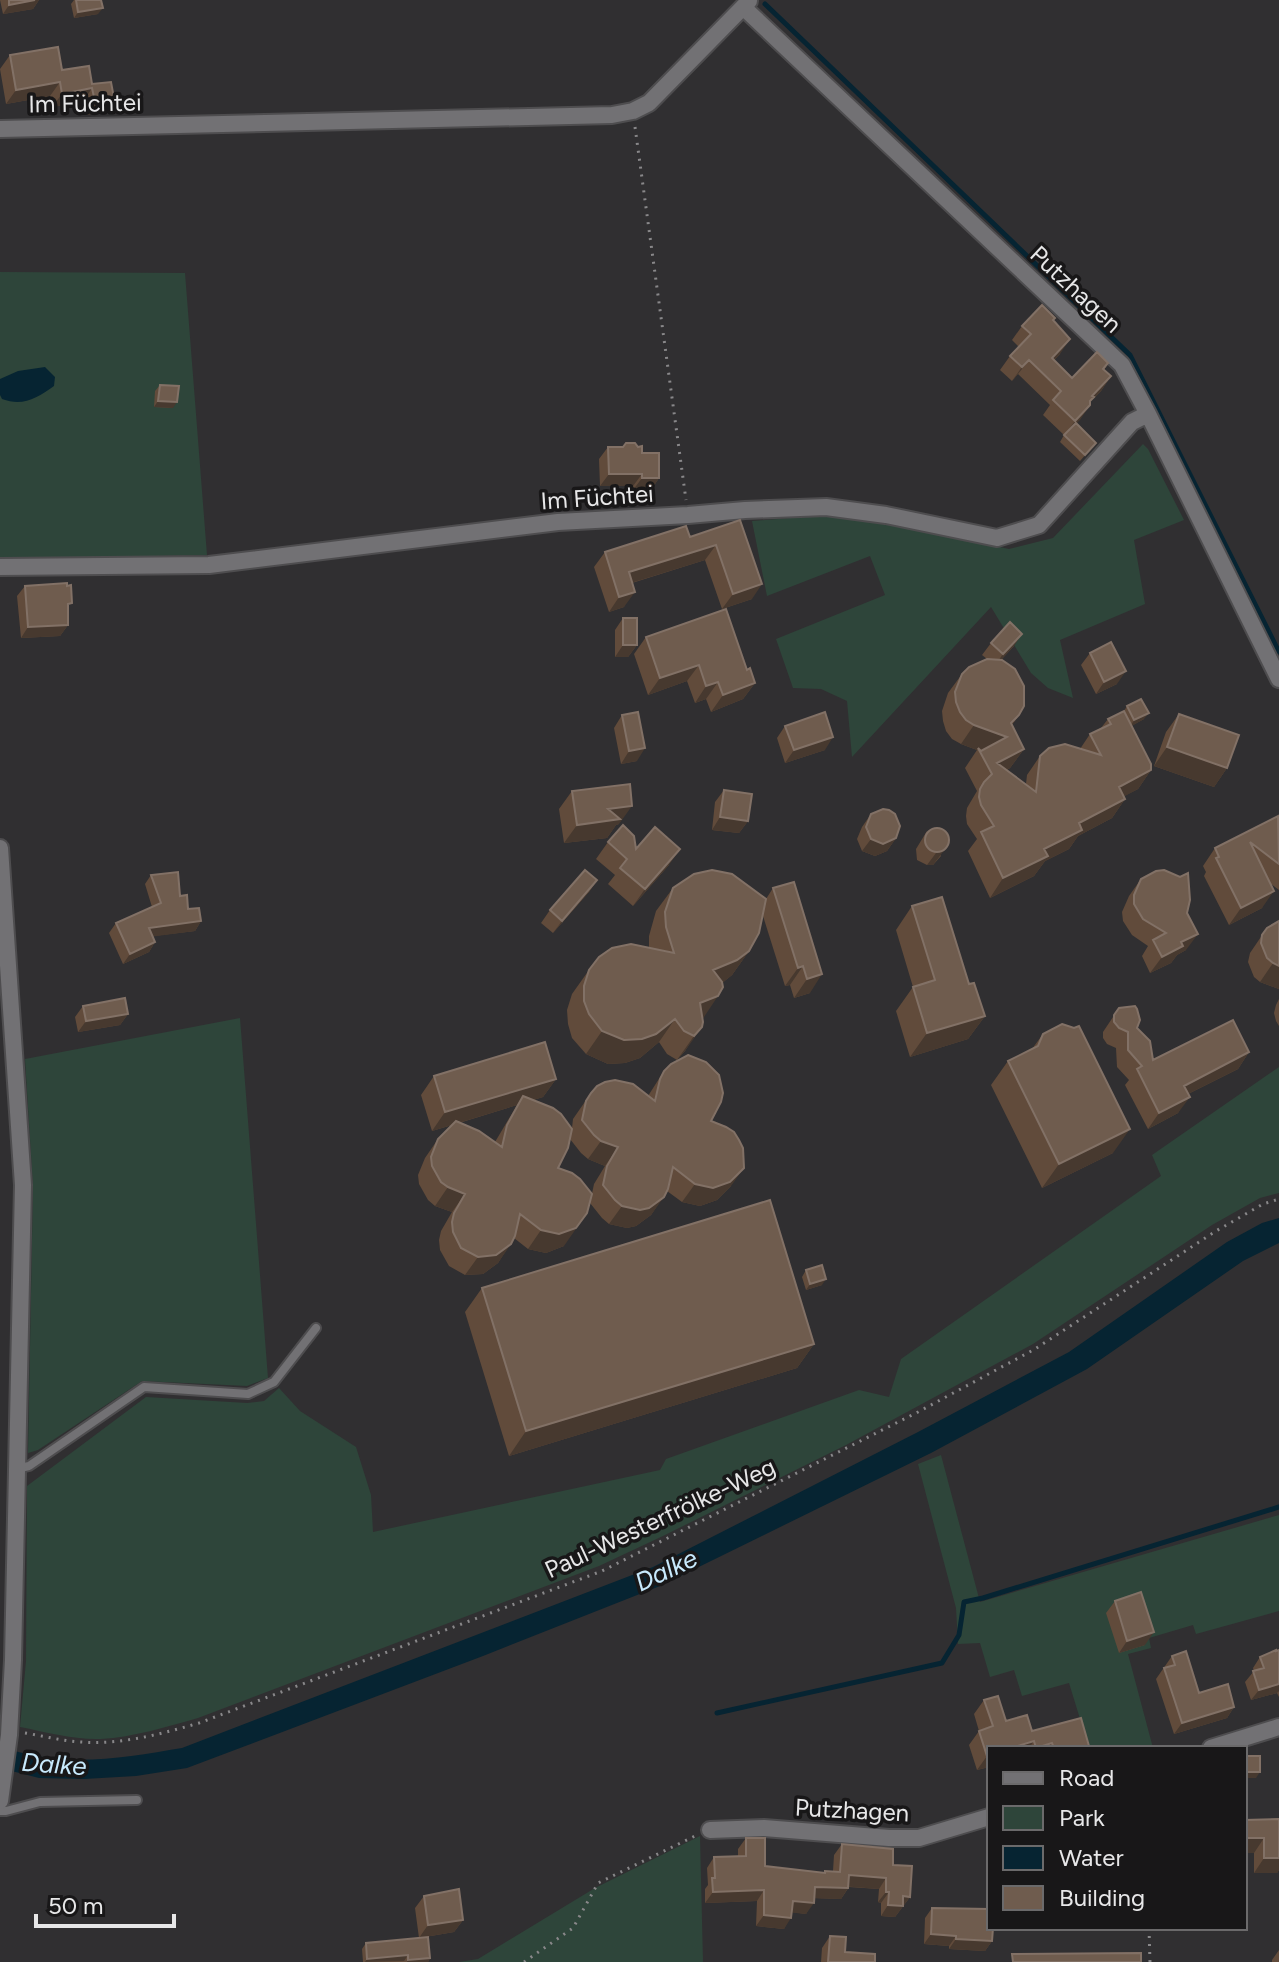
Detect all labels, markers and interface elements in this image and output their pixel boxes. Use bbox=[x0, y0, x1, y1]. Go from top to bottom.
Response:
street label: Im Füchtei bbox=[28, 88, 142, 118]
street label: Putzhagen bbox=[1024, 239, 1128, 339]
street label: Im Füchtei bbox=[540, 479, 654, 515]
street label: Paul-Westerfrölke-Weg bbox=[540, 1452, 780, 1584]
water label: Dalke bbox=[630, 1542, 702, 1598]
water label: Dalke bbox=[20, 1746, 88, 1782]
legend bbox=[987, 1746, 1247, 1930]
text: Road bbox=[1059, 1763, 1114, 1792]
street label: Putzhagen bbox=[794, 1793, 910, 1827]
text: Park bbox=[1059, 1803, 1105, 1832]
text: Water bbox=[1059, 1843, 1124, 1872]
scale bar bbox=[36, 1878, 174, 1928]
text: Building bbox=[1059, 1883, 1145, 1912]
text: 50 m bbox=[48, 1891, 104, 1920]

